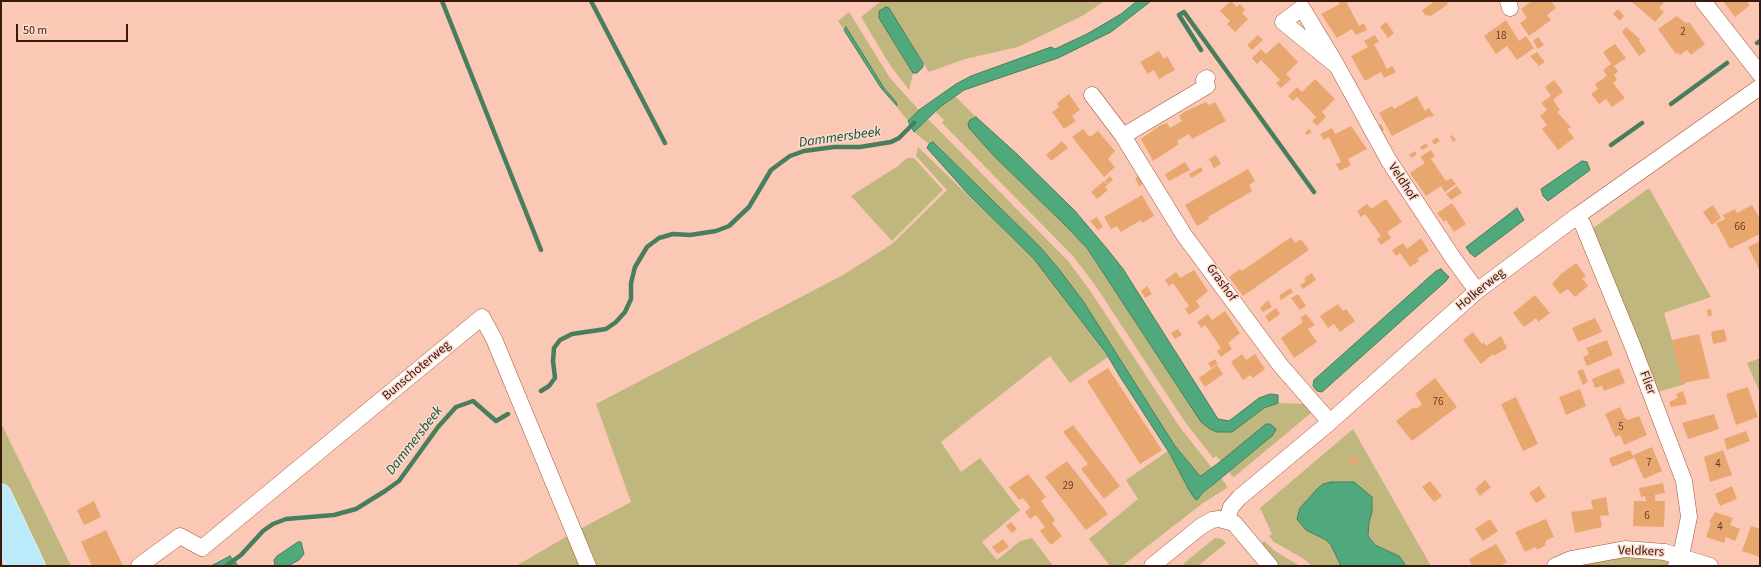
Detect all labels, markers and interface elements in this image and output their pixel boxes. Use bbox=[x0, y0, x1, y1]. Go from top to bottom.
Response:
scale bar bbox=[18, 16, 130, 42]
text: 50 m bbox=[23, 22, 47, 39]
house number: 2 bbox=[1680, 26, 1686, 40]
house number: 18 bbox=[1496, 30, 1506, 44]
water label: Dammersbeek bbox=[798, 124, 882, 152]
street label: Veldhof bbox=[1384, 160, 1420, 204]
house number: 66 bbox=[1735, 221, 1745, 235]
street label: Grashof bbox=[1202, 261, 1240, 305]
street label: Holkerweg bbox=[1453, 266, 1509, 314]
street label: Bunschoterweg bbox=[380, 338, 454, 404]
street label: Flier bbox=[1635, 369, 1659, 397]
house number: 76 bbox=[1433, 396, 1443, 410]
water label: Dammersbeek bbox=[383, 403, 447, 479]
house number: 5 bbox=[1618, 421, 1624, 435]
house number: 7 bbox=[1646, 457, 1652, 471]
house number: 4 bbox=[1715, 458, 1721, 472]
house number: 29 bbox=[1063, 480, 1073, 494]
house number: 6 bbox=[1644, 510, 1650, 524]
house number: 4 bbox=[1717, 521, 1723, 535]
street label: Veldkers bbox=[1618, 543, 1664, 561]

